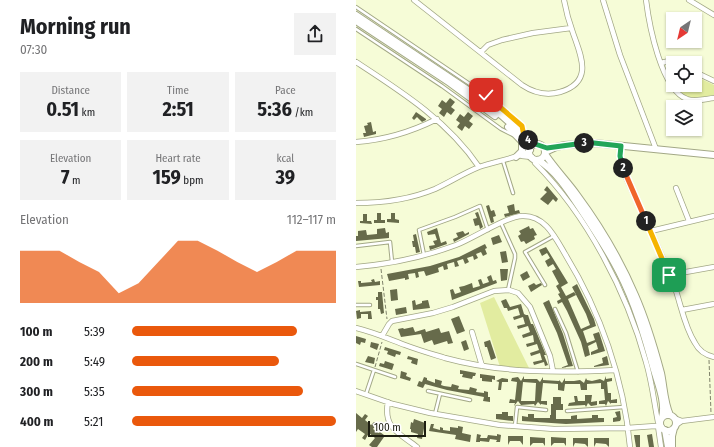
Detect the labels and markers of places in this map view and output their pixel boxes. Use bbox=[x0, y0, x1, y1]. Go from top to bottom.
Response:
pin bbox=[469, 78, 503, 112]
pin: 4 bbox=[518, 130, 538, 150]
pin: 3 bbox=[574, 133, 594, 153]
pin: 2 bbox=[613, 158, 633, 178]
pin: 1 bbox=[636, 211, 656, 231]
pin bbox=[652, 258, 686, 292]

